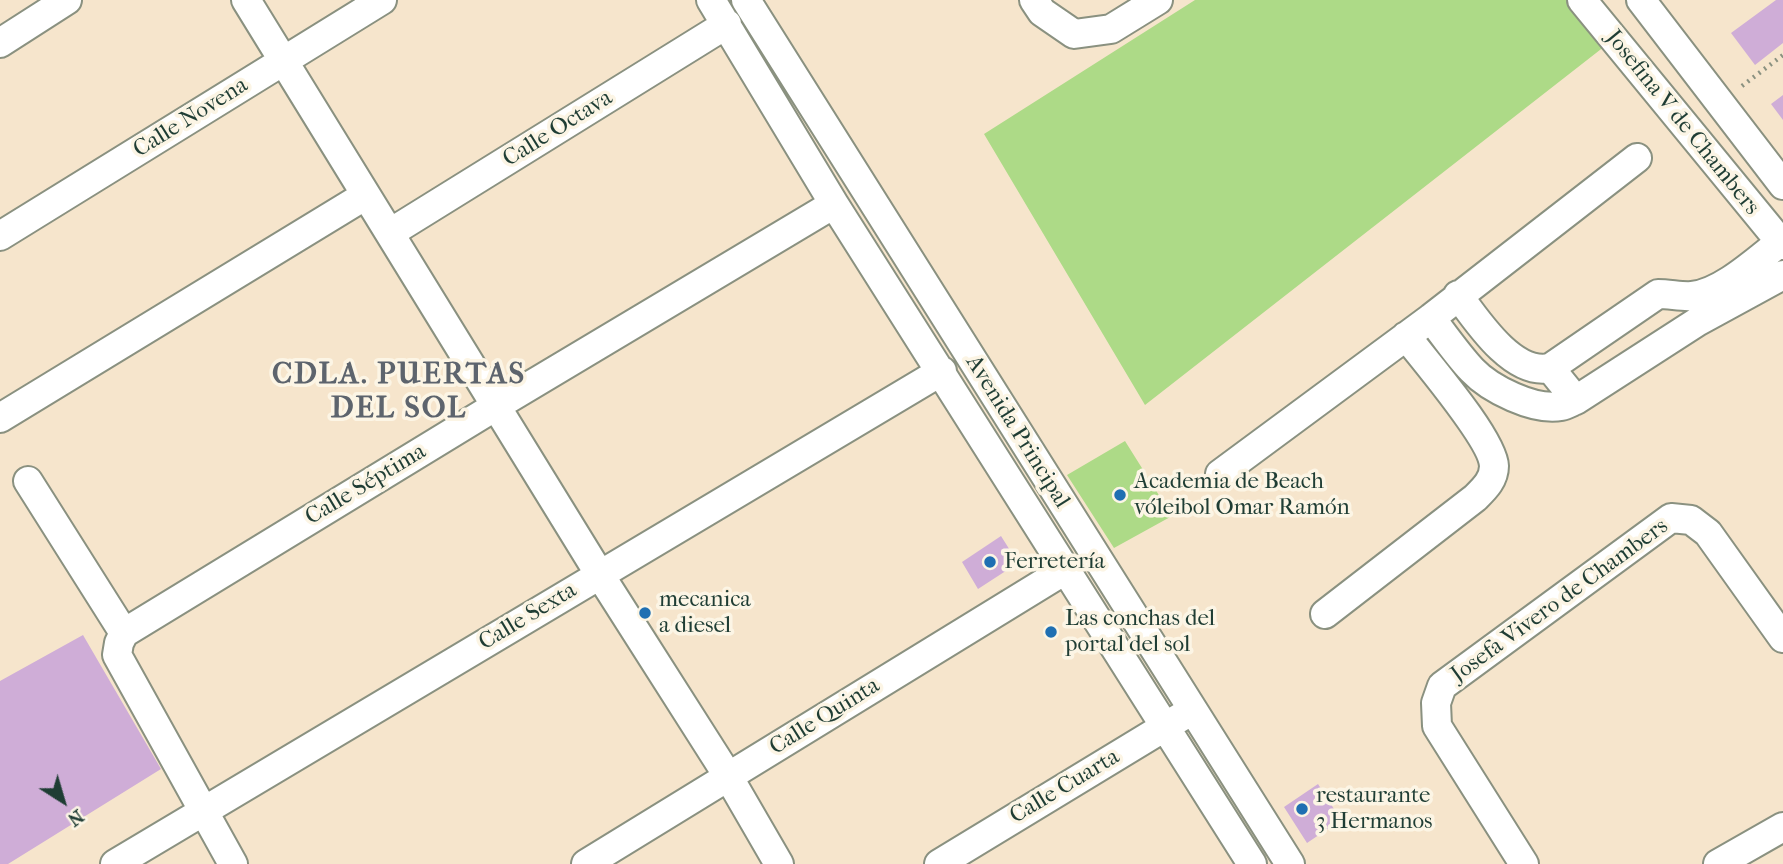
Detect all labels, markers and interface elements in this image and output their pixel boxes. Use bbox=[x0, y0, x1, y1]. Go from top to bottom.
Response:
street label: Josefina V de Chambers bbox=[1599, 25, 1765, 221]
street label: Calle Novena bbox=[129, 72, 253, 164]
street label: Calle Octava bbox=[498, 85, 618, 173]
street label: Avenida Principal bbox=[959, 350, 1075, 514]
district label: CDLA. PUERTAS DEL SOL bbox=[274, 358, 524, 428]
street label: Calle Séptima bbox=[301, 438, 431, 532]
place label: Academia de Beach vóleibol Omar Ramón bbox=[1134, 468, 1350, 522]
marker: Academia de Beach vóleibol Omar Ramón bbox=[1112, 487, 1128, 503]
street label: Josefa Vivero de Chambers bbox=[1446, 513, 1674, 689]
place label: Ferretería bbox=[1004, 548, 1105, 576]
marker: Ferretería bbox=[982, 554, 998, 570]
street label: Calle Sexta bbox=[474, 577, 582, 657]
place label: mecanica a diesel bbox=[659, 586, 751, 640]
marker: mecanica a diesel bbox=[637, 605, 653, 621]
place label: Las conchas del portal del sol bbox=[1065, 605, 1215, 659]
marker: Las conchas del portal del sol bbox=[1043, 624, 1059, 640]
street label: Calle Quinta bbox=[765, 672, 885, 762]
street label: Calle Cuarta bbox=[1005, 744, 1125, 830]
north arrow bbox=[28, 766, 98, 836]
place label: restaurante 3 Hermanos bbox=[1316, 782, 1433, 836]
marker: restaurante 3 Hermanos bbox=[1294, 801, 1310, 817]
text: N bbox=[63, 805, 88, 831]

